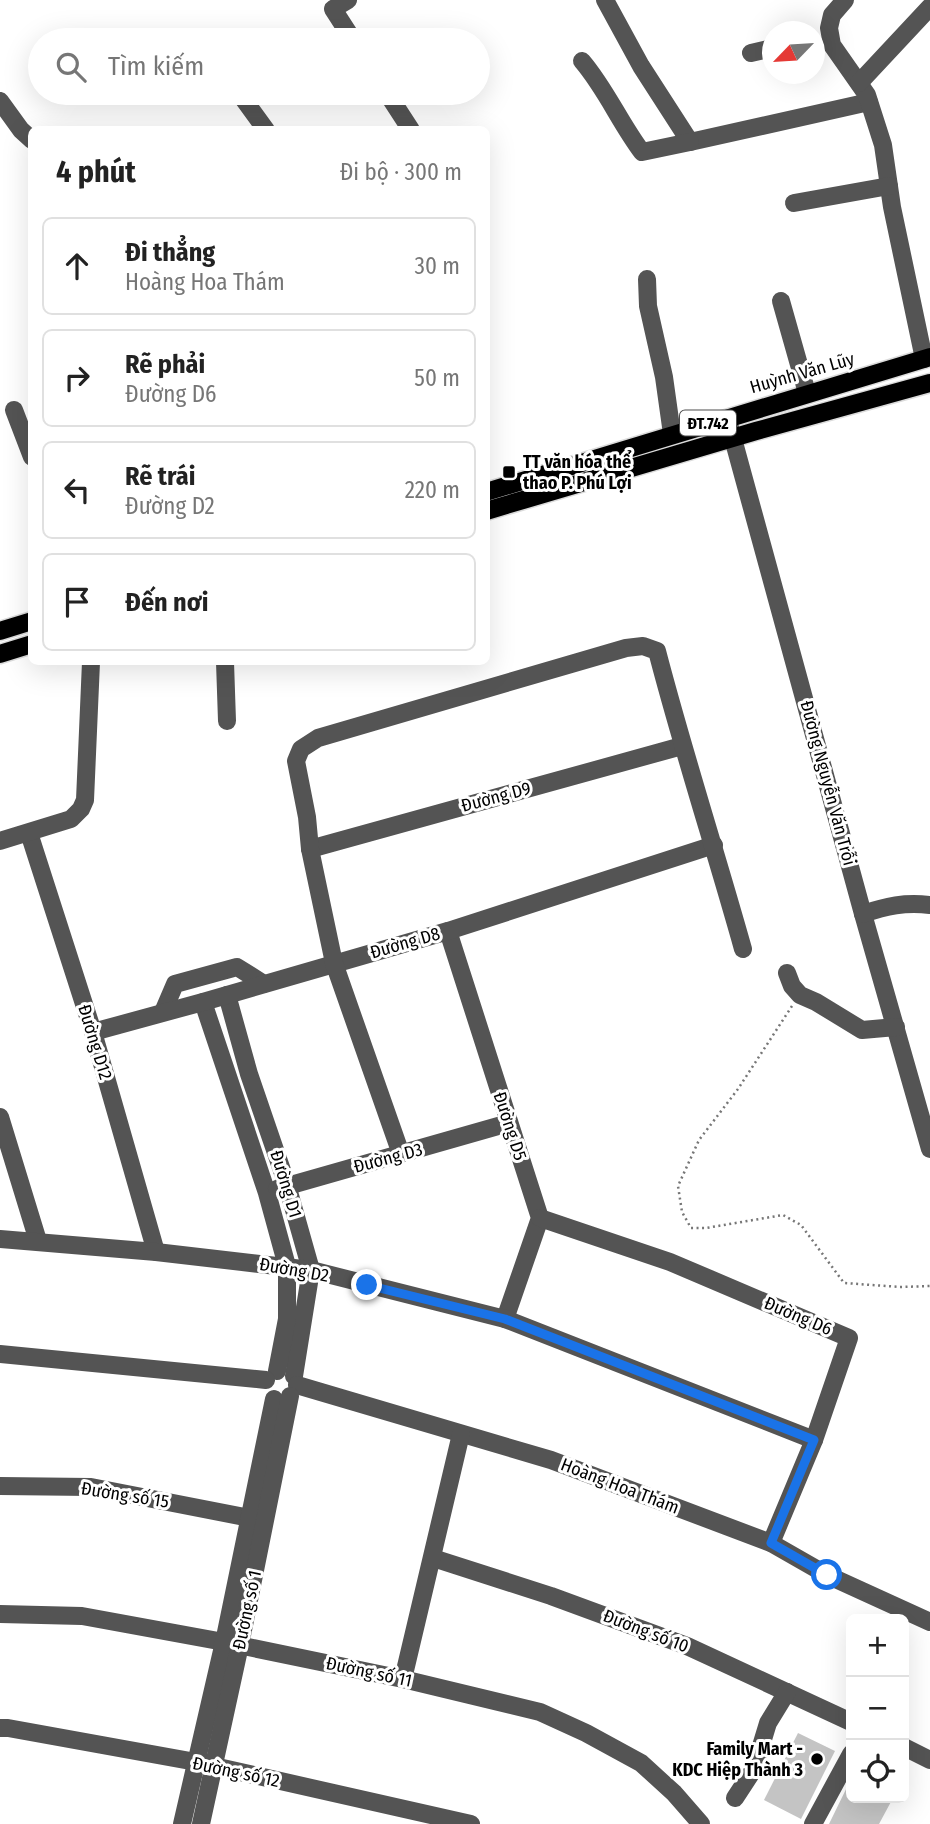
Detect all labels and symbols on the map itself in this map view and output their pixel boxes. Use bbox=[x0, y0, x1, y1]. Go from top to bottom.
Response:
north arrow bbox=[762, 21, 825, 84]
street label: Huỳnh Văn Lũy bbox=[747, 348, 857, 398]
road number: ĐT.742 bbox=[680, 410, 736, 436]
place label: TT văn hóa thể thao P. Phú Lợi bbox=[523, 449, 632, 494]
marker: TT văn hóa thể thao P. Phú Lợi bbox=[501, 464, 517, 480]
street label: Đường Nguyễn Văn Trỗi bbox=[795, 698, 861, 868]
street label: Đường D9 bbox=[459, 777, 533, 817]
street label: Đường D8 bbox=[368, 923, 442, 963]
street label: Đường D12 bbox=[73, 1002, 117, 1082]
street label: Đường D5 bbox=[489, 1089, 531, 1163]
street label: Đường D3 bbox=[351, 1138, 425, 1178]
street label: Đường D1 bbox=[265, 1148, 307, 1220]
street label: Đường D2 bbox=[258, 1253, 330, 1287]
route end bbox=[351, 1269, 382, 1300]
street label: Đường D6 bbox=[761, 1292, 835, 1340]
street label: Hoàng Hoa Thám bbox=[558, 1453, 682, 1519]
street label: Đường số 15 bbox=[79, 1477, 171, 1513]
route start bbox=[811, 1559, 842, 1590]
street label: Đường số 1 bbox=[228, 1568, 266, 1652]
street label: Đường số 10 bbox=[600, 1605, 692, 1657]
street label: Đường số 11 bbox=[324, 1652, 414, 1692]
place label: Family Mart - KDC Hiệp Thành 3 bbox=[672, 1738, 803, 1781]
marker: Family Mart - KDC Hiệp Thành 3 bbox=[809, 1751, 825, 1767]
street label: Đường số 12 bbox=[190, 1752, 282, 1792]

